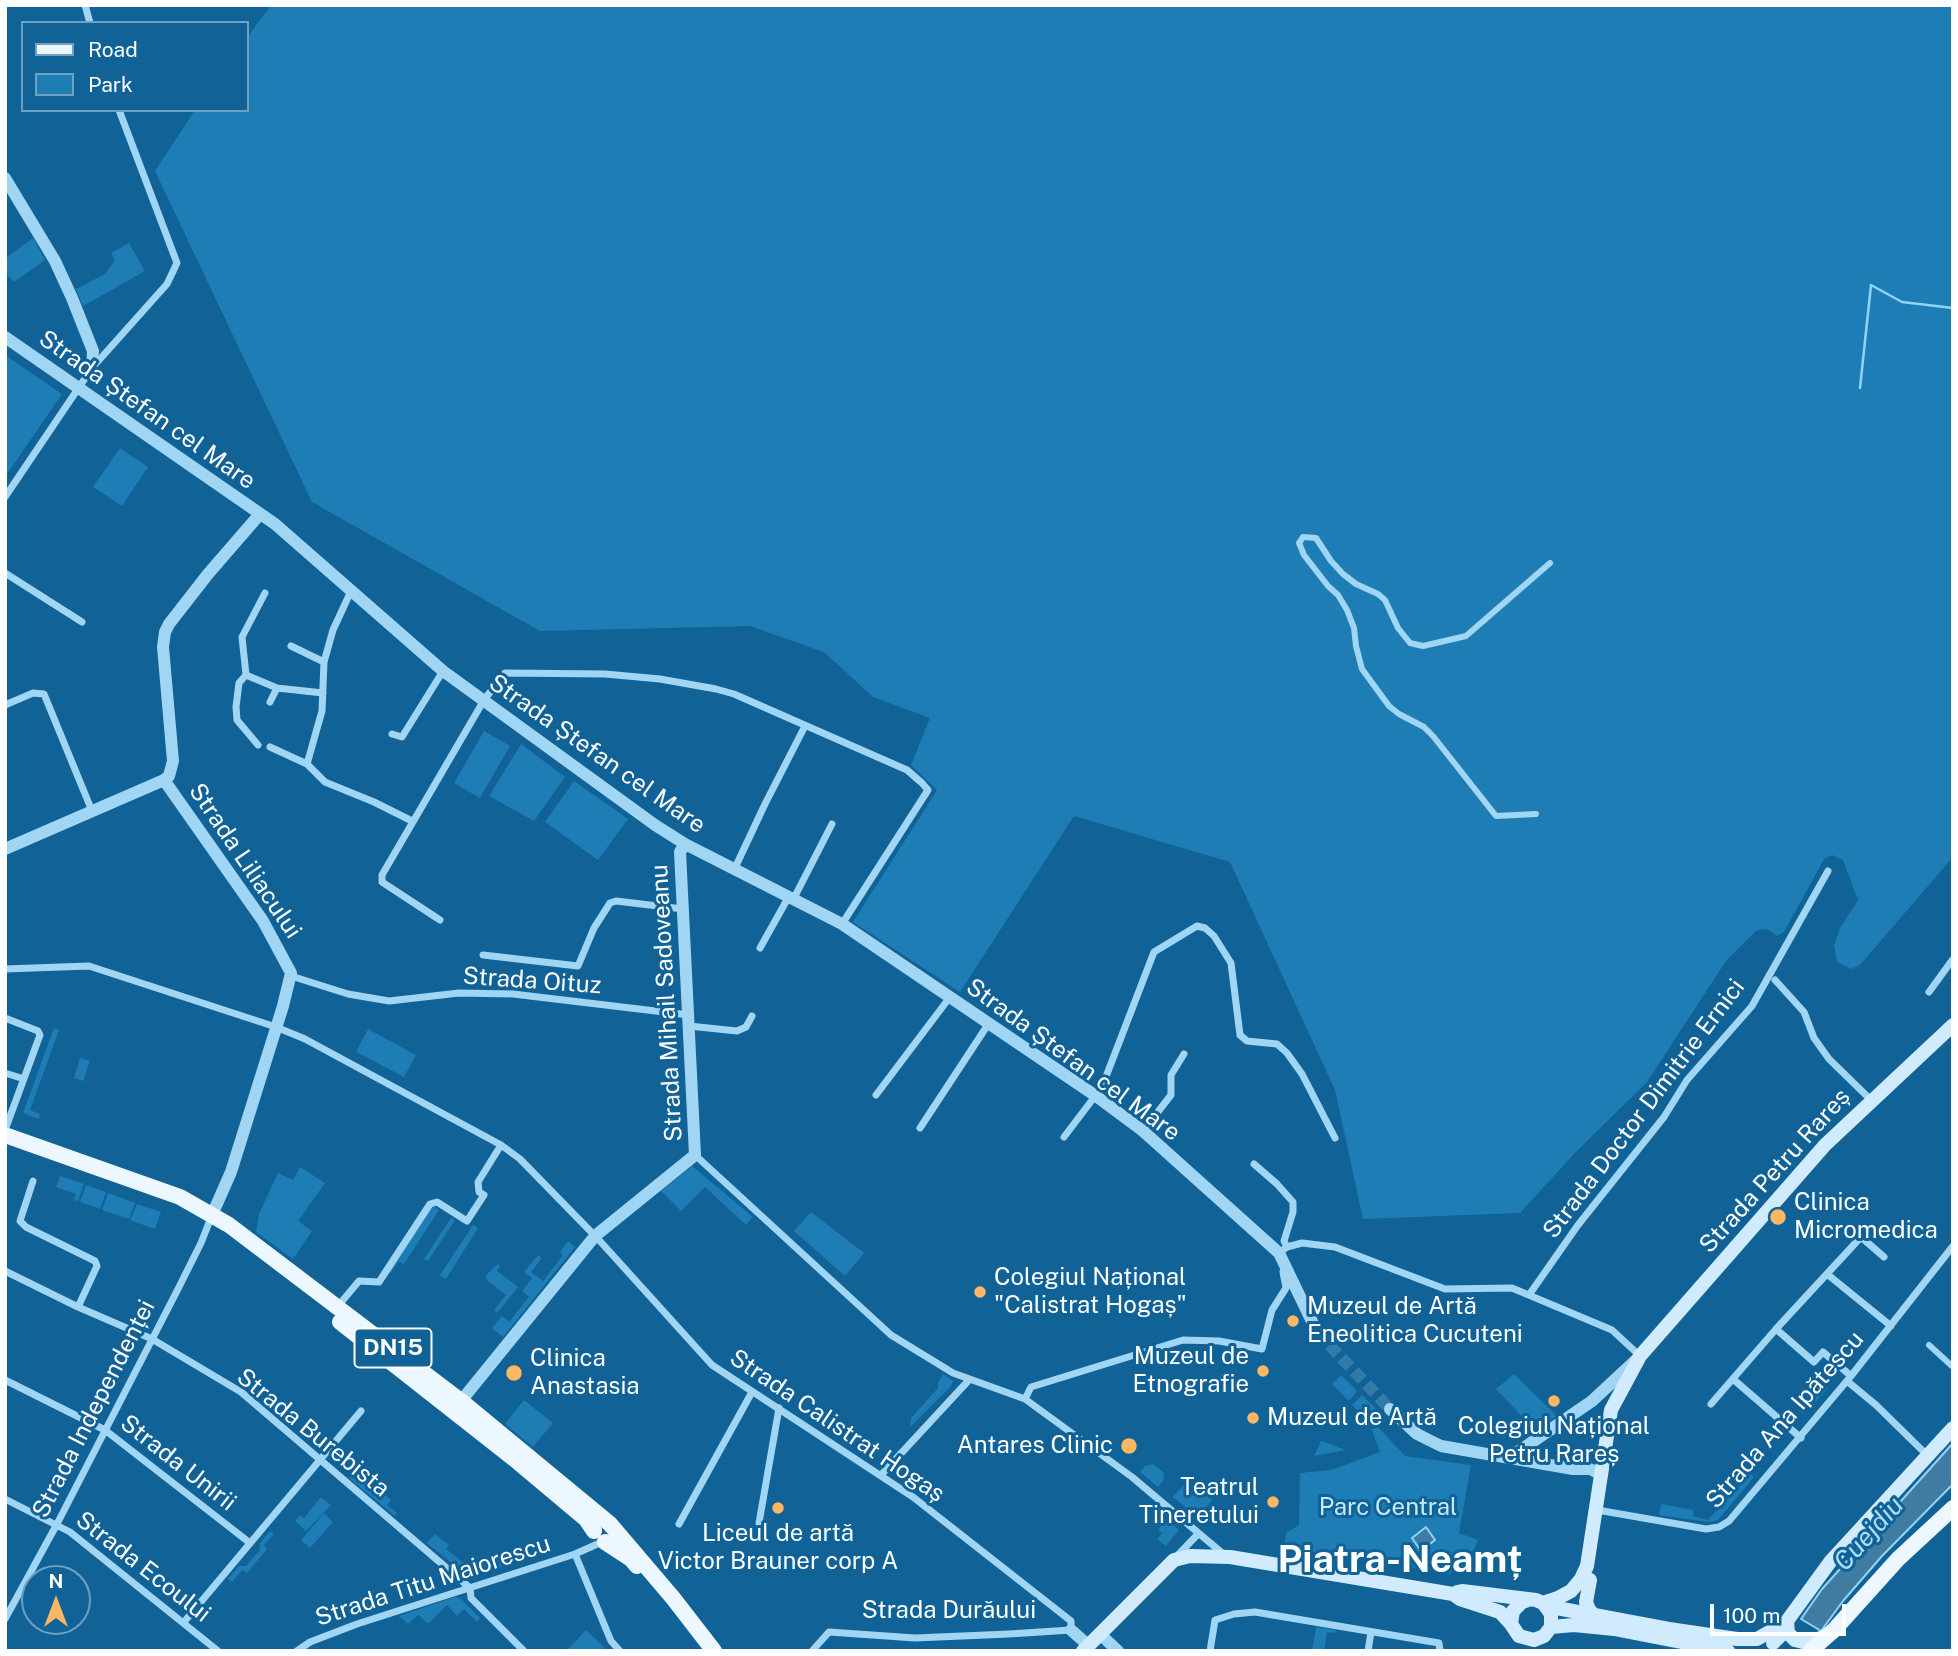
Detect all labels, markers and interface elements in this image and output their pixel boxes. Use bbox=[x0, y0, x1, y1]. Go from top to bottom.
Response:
legend bbox=[21, 21, 248, 112]
text: Road bbox=[88, 37, 138, 62]
text: Park bbox=[88, 72, 133, 97]
street label: Strada Ștefan cel Mare bbox=[33, 324, 261, 496]
street label: Strada Ștefan cel Mare bbox=[483, 668, 711, 840]
street label: Strada Liliacului bbox=[182, 778, 308, 944]
street label: Strada Mihail Sadoveanu bbox=[645, 864, 689, 1142]
street label: Strada Oituz bbox=[462, 962, 602, 1000]
street label: Strada Ștefan cel Mare bbox=[960, 973, 1186, 1147]
street label: Strada Doctor Dimitrie Ernici bbox=[1537, 974, 1751, 1244]
street label: Strada Petru Rareș bbox=[1694, 1083, 1856, 1259]
place label: Clinica Micromedica bbox=[1794, 1189, 1938, 1245]
marker: Clinica Micromedica bbox=[1768, 1207, 1788, 1227]
place label: Colegiul Național "Calistrat Hogaș" bbox=[994, 1264, 1187, 1320]
marker: Colegiul Național "Calistrat Hogaș" bbox=[972, 1284, 988, 1300]
place label: Muzeul de Artă Eneolitica Cucuteni bbox=[1307, 1293, 1523, 1349]
street label: Strada Independenței bbox=[27, 1295, 161, 1523]
marker: Muzeul de Artă Eneolitica Cucuteni bbox=[1285, 1313, 1301, 1329]
street label: Strada Ana Ipătescu bbox=[1700, 1325, 1870, 1515]
road number: DN15 bbox=[354, 1329, 432, 1368]
street label: Strada Calistrat Hogaș bbox=[724, 1343, 950, 1509]
place label: Muzeul de Etnografie bbox=[1132, 1343, 1249, 1399]
place label: Clinica Anastasia bbox=[530, 1345, 640, 1401]
street label: Strada Burebista bbox=[231, 1363, 395, 1503]
marker: Clinica Anastasia bbox=[504, 1363, 524, 1383]
marker: Muzeul de Etnografie bbox=[1255, 1363, 1271, 1379]
marker: Colegiul Național Petru Rareș bbox=[1546, 1393, 1562, 1409]
place label: Muzeul de Artă bbox=[1267, 1404, 1437, 1432]
street label: Strada Unirii bbox=[114, 1409, 242, 1517]
marker: Muzeul de Artă bbox=[1245, 1410, 1261, 1426]
place label: Colegiul Național Petru Rareș bbox=[1458, 1413, 1650, 1469]
place label: Antares Clinic bbox=[957, 1432, 1113, 1460]
marker: Antares Clinic bbox=[1119, 1436, 1139, 1456]
place label: Teatrul Tineretului bbox=[1139, 1474, 1259, 1530]
water label: Cuejdiu bbox=[1828, 1491, 1910, 1577]
marker: Teatrul Tineretului bbox=[1265, 1494, 1281, 1510]
park label: Parc Central bbox=[1319, 1494, 1457, 1522]
marker: Liceul de artă Victor Brauner corp A bbox=[770, 1500, 786, 1516]
street label: Strada Ecoului bbox=[70, 1506, 216, 1628]
place label: Liceul de artă Victor Brauner corp A bbox=[658, 1520, 898, 1576]
street label: Strada Titu Maiorescu bbox=[312, 1529, 554, 1633]
district label: Piatra-Neamț bbox=[1278, 1537, 1522, 1583]
north arrow bbox=[21, 1565, 91, 1635]
text: N bbox=[49, 1570, 63, 1592]
scale bar bbox=[1713, 1590, 1850, 1634]
street label: Strada Durăului bbox=[862, 1597, 1036, 1625]
text: 100 m bbox=[1723, 1603, 1780, 1628]

